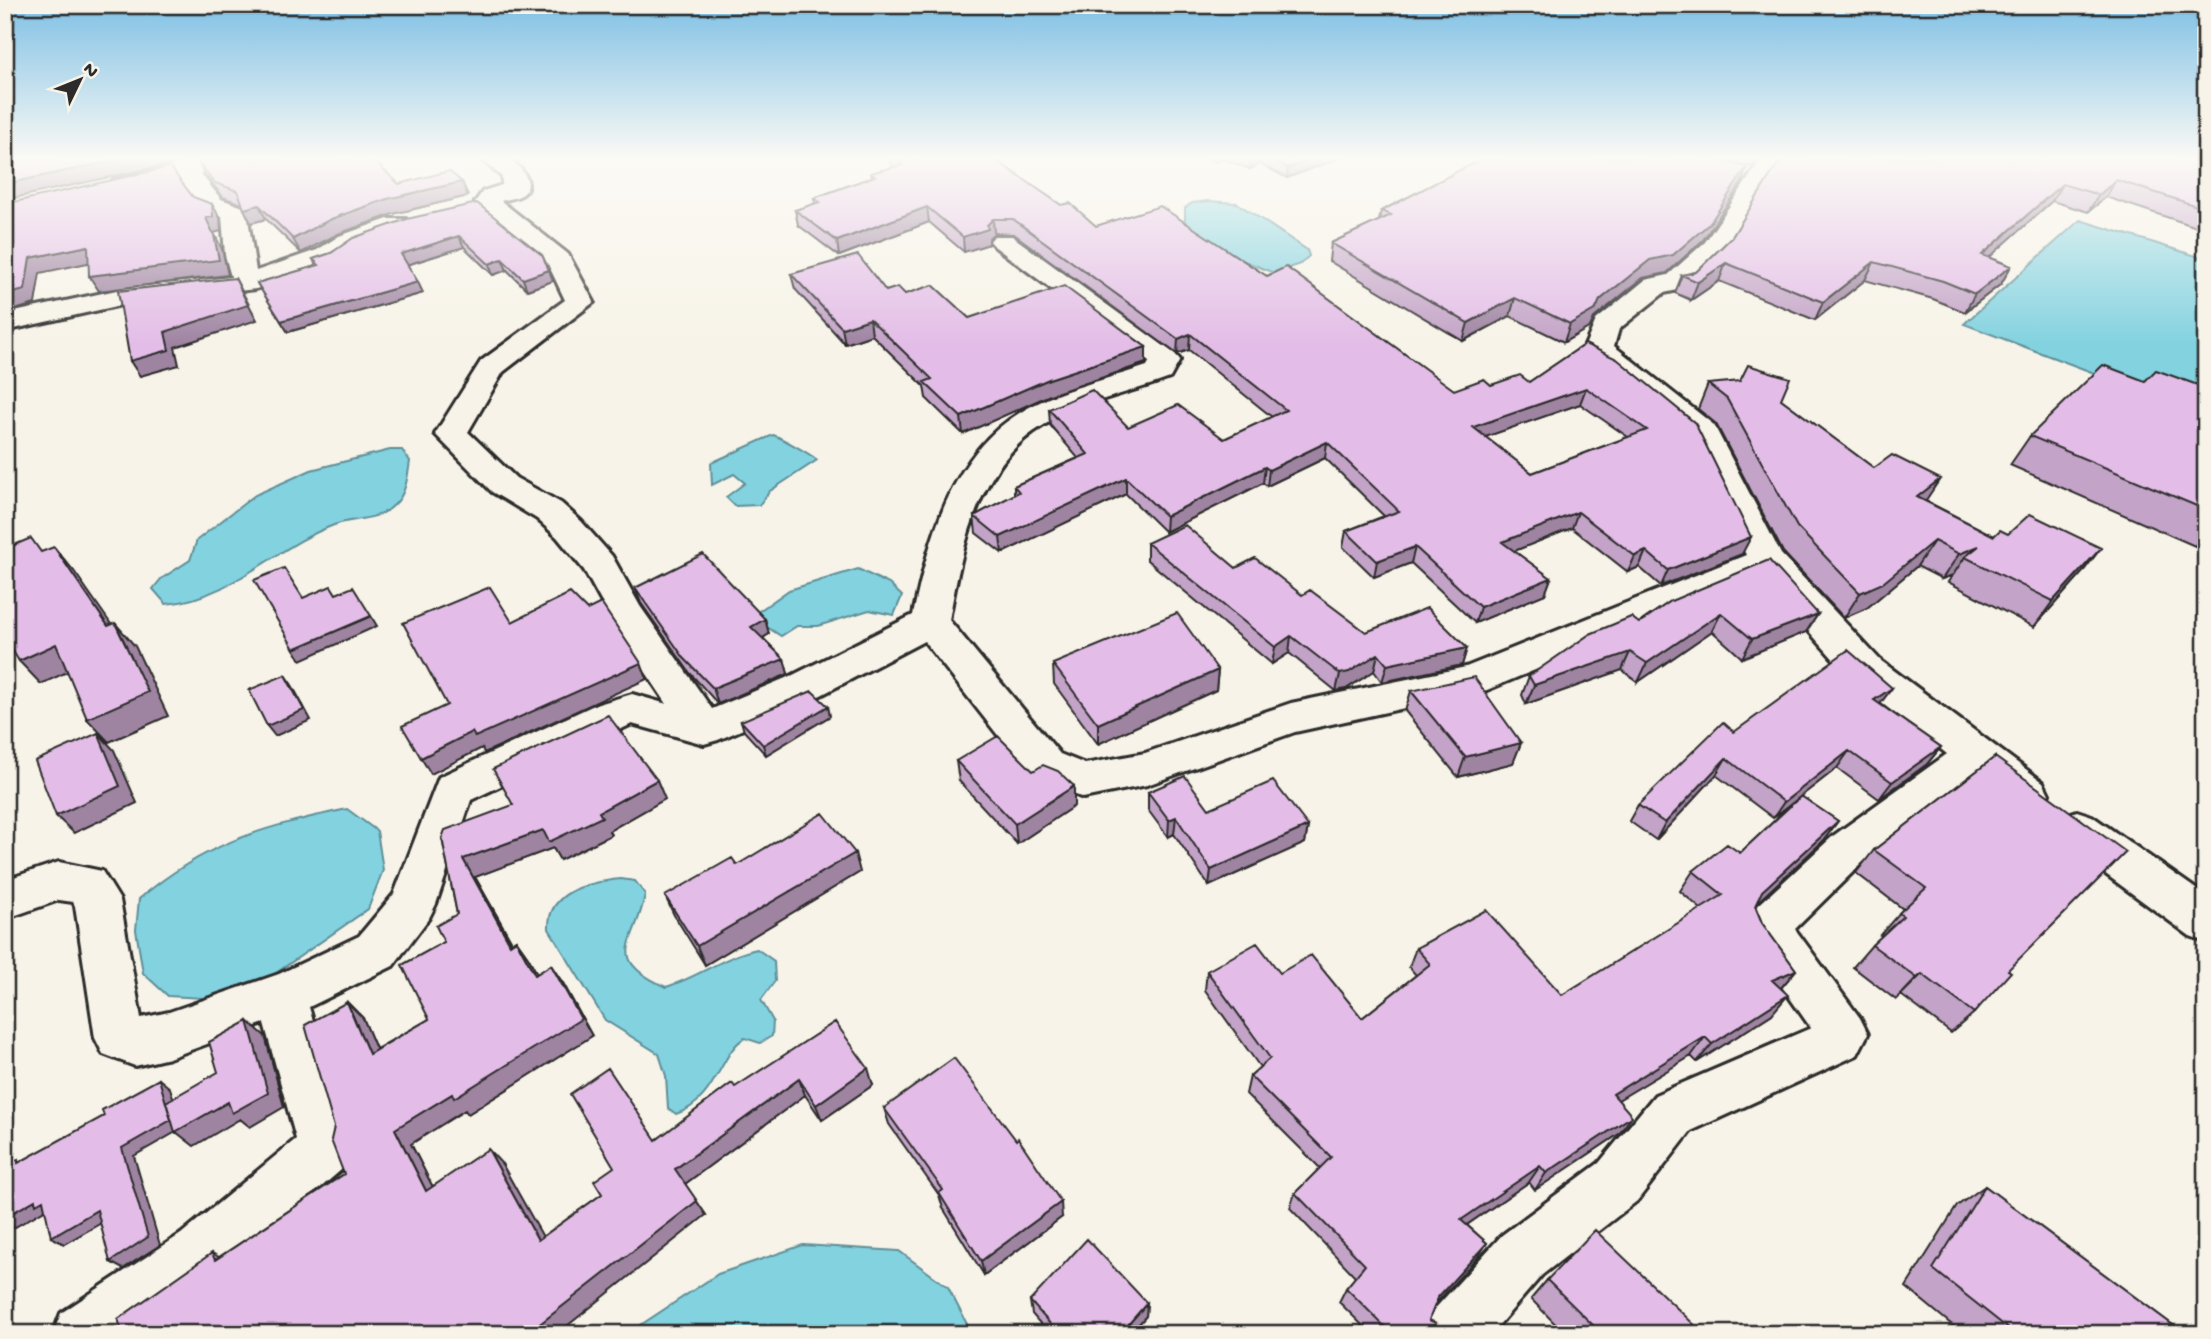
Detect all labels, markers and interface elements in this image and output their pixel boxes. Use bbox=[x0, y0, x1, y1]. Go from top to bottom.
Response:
north arrow bbox=[46, 46, 116, 116]
text: N bbox=[77, 58, 103, 83]

